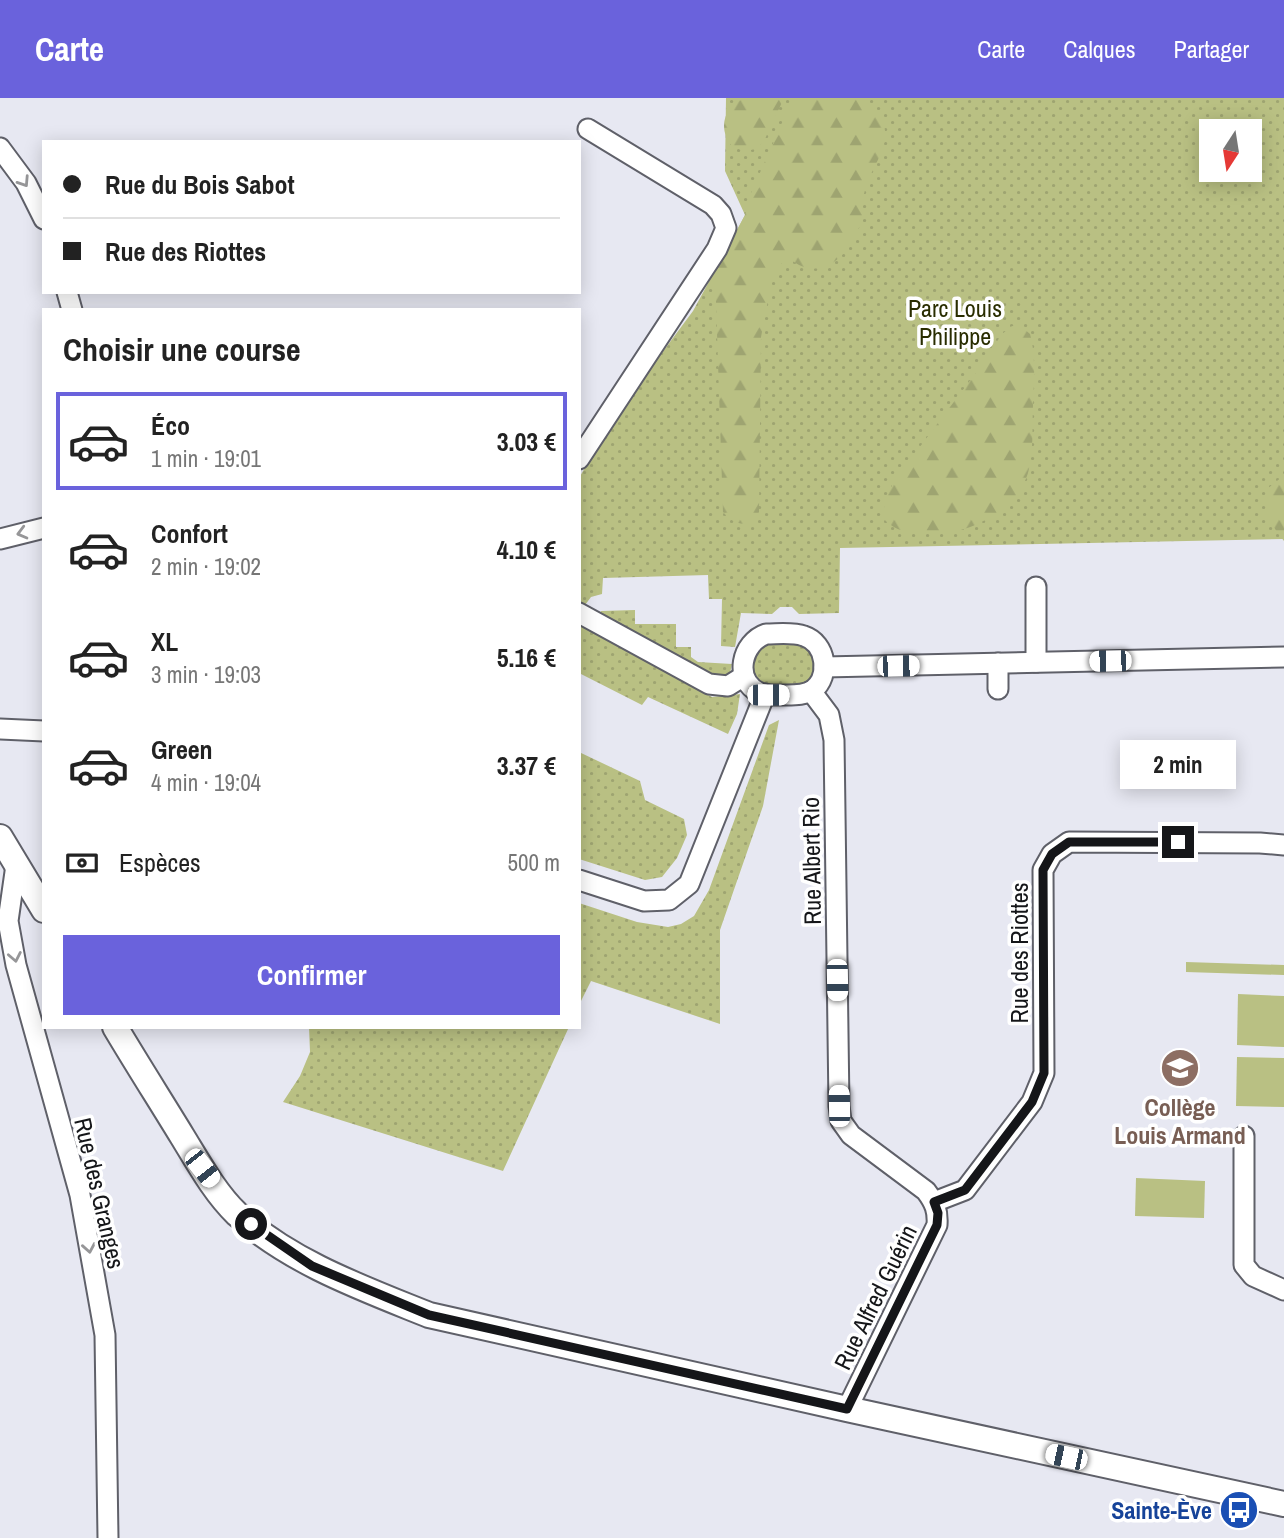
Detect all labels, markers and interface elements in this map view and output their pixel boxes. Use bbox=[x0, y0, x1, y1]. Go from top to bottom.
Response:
text: Carte bbox=[35, 27, 104, 71]
text: Carte bbox=[977, 33, 1025, 65]
text: Calques bbox=[1063, 33, 1136, 65]
text: Partager bbox=[1174, 33, 1249, 65]
north arrow bbox=[1199, 119, 1262, 182]
map controls bbox=[1199, 119, 1262, 182]
text: Rue du Bois Sabot bbox=[105, 167, 295, 202]
one-way arrow bbox=[16, 174, 29, 187]
text: Rue des Riottes bbox=[105, 234, 266, 269]
park label: Parc Louis Philippe bbox=[908, 292, 1002, 352]
text: Choisir une course bbox=[63, 328, 301, 371]
text: Éco bbox=[151, 408, 190, 443]
icon: car bbox=[67, 410, 130, 473]
text: 3.03 € bbox=[497, 424, 556, 459]
text: 1 min · 19:01 bbox=[151, 443, 261, 474]
text: Confort bbox=[151, 516, 228, 551]
icon: car bbox=[67, 518, 130, 581]
one-way arrow bbox=[16, 525, 28, 540]
text: 4.10 € bbox=[497, 532, 556, 567]
text: 2 min · 19:02 bbox=[151, 551, 261, 582]
text: XL bbox=[151, 624, 178, 659]
icon: car bbox=[67, 626, 130, 689]
text: 5.16 € bbox=[497, 640, 556, 675]
car bbox=[1089, 650, 1132, 672]
car bbox=[877, 655, 920, 677]
text: 3 min · 19:03 bbox=[151, 659, 261, 690]
car bbox=[748, 685, 790, 706]
text: Green bbox=[151, 732, 213, 767]
icon: car bbox=[67, 734, 130, 797]
callout: 2 min bbox=[1120, 740, 1236, 790]
text: 3.37 € bbox=[497, 748, 556, 783]
text: 2 min bbox=[1153, 749, 1203, 780]
text: 4 min · 19:04 bbox=[151, 767, 261, 798]
street label: Rue Albert Rio bbox=[794, 797, 828, 925]
route end bbox=[1162, 826, 1194, 858]
icon: cash bbox=[63, 844, 101, 882]
text: Espèces bbox=[119, 845, 201, 880]
text: 500 m bbox=[508, 847, 560, 878]
street label: Rue des Riottes bbox=[1003, 882, 1035, 1024]
button: Confirmer bbox=[63, 935, 560, 1015]
one-way arrow bbox=[6, 950, 21, 962]
car bbox=[827, 959, 848, 1001]
school or university icon: Collège Louis Armand bbox=[1159, 1047, 1201, 1089]
car bbox=[829, 1085, 850, 1127]
place label: Collège Louis Armand bbox=[1114, 1091, 1246, 1151]
street label: Rue des Granges bbox=[67, 1114, 133, 1272]
car bbox=[181, 1145, 224, 1191]
route start bbox=[235, 1208, 267, 1240]
street label: Rue Alfred Guérin bbox=[826, 1219, 924, 1375]
one-way arrow bbox=[81, 1242, 96, 1254]
car bbox=[1044, 1442, 1089, 1472]
bus stop icon: Sainte-Ève bbox=[1218, 1489, 1260, 1531]
place label: Sainte-Ève bbox=[1111, 1494, 1212, 1526]

